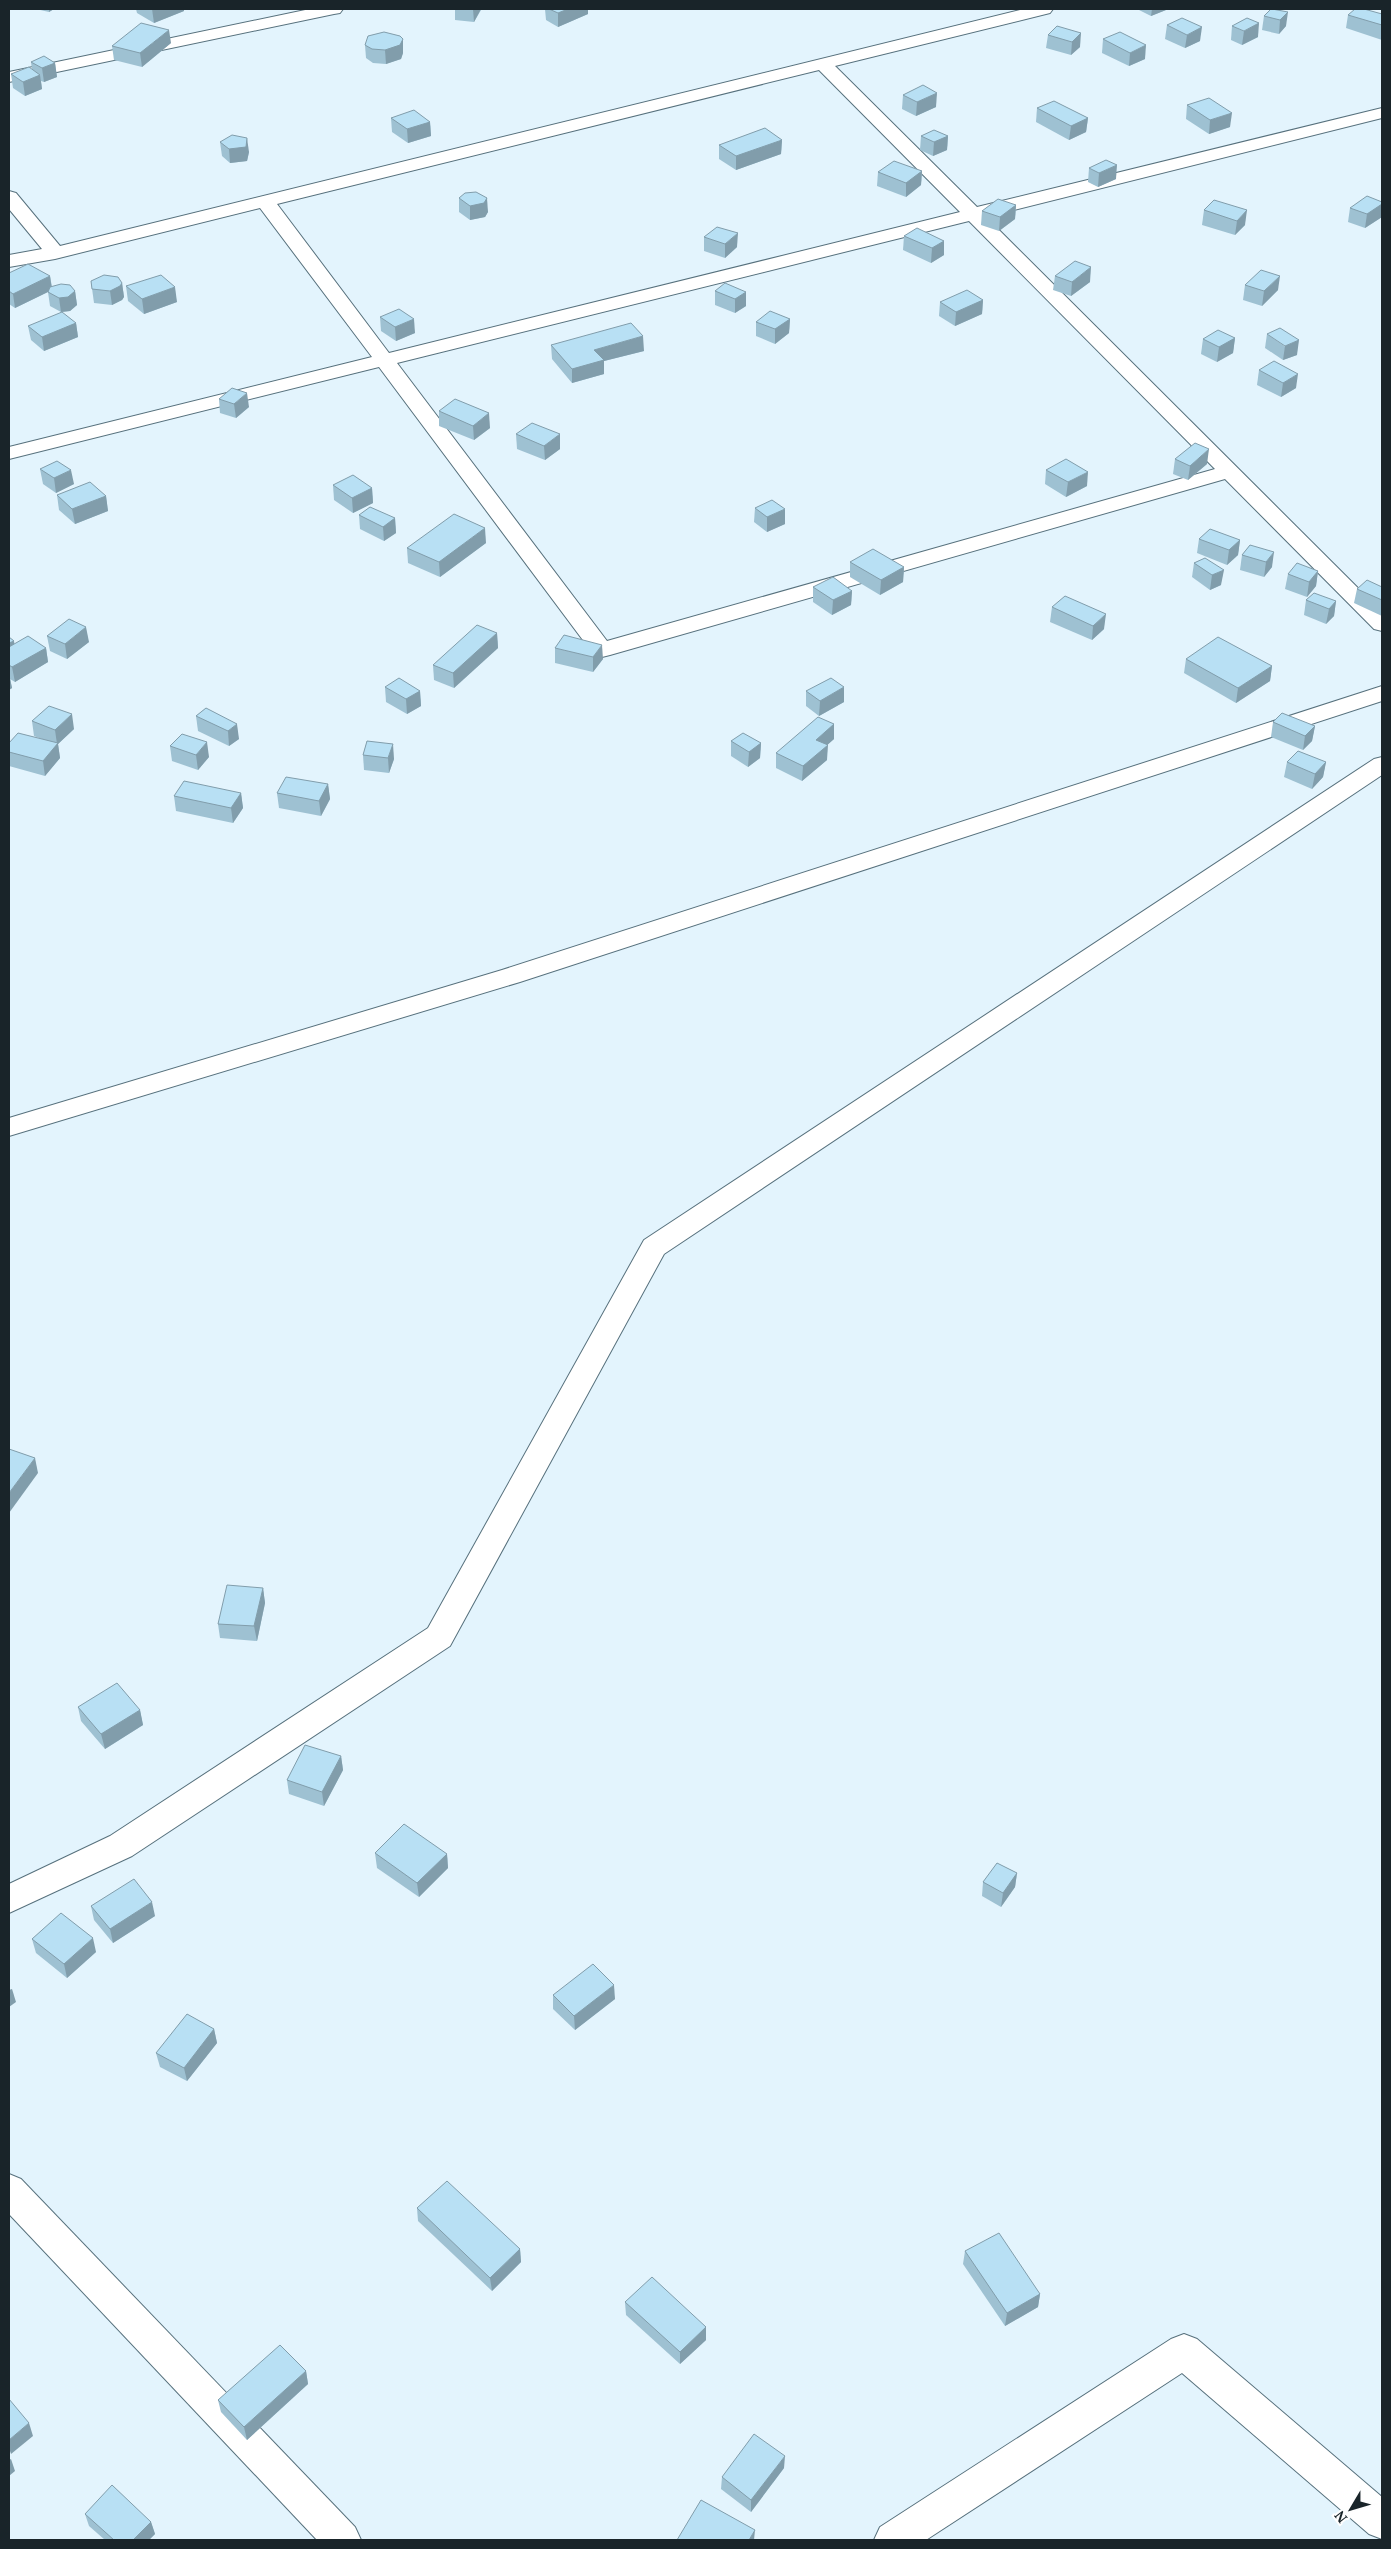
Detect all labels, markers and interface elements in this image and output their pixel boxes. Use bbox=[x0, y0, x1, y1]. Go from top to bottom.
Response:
north arrow bbox=[1326, 2484, 1376, 2534]
text: N bbox=[1329, 2507, 1351, 2527]

